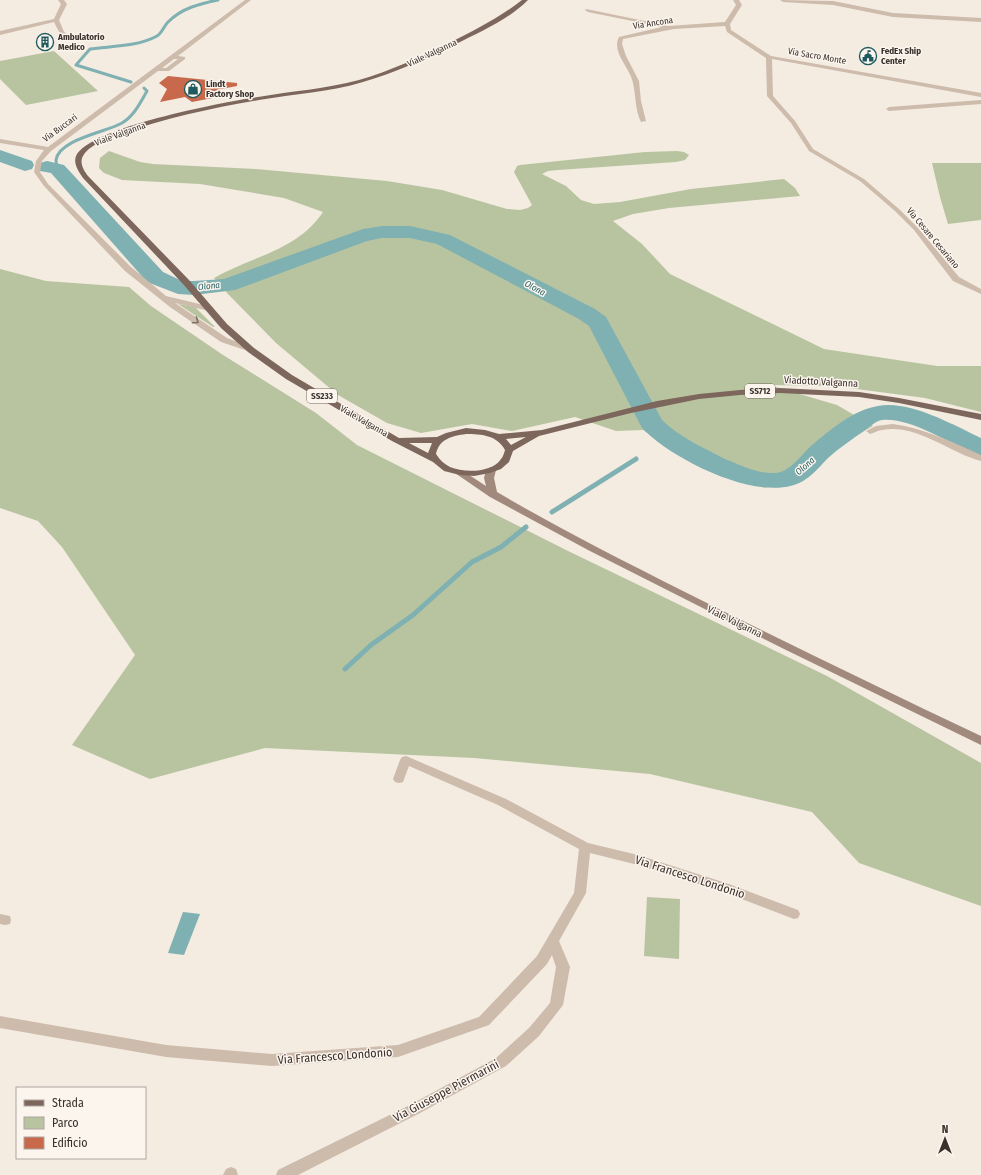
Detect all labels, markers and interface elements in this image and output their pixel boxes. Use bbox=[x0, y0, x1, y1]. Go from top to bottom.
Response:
street label: Via Ancona bbox=[632, 15, 674, 31]
building icon: Ambulatorio Medico bbox=[35, 32, 55, 52]
place label: Ambulatorio Medico bbox=[57, 32, 105, 52]
street label: Viale Valganna bbox=[406, 37, 459, 69]
street label: Via Sacro Monte bbox=[787, 46, 847, 66]
public building icon: FedEx Ship Center bbox=[858, 46, 878, 66]
place label: FedEx Ship Center bbox=[881, 46, 921, 66]
shop icon: Lindt Factory Shop bbox=[183, 79, 203, 99]
place label: Lindt Factory Shop bbox=[206, 79, 254, 99]
street label: Via Buccari bbox=[41, 112, 79, 144]
street label: Viale Valganna bbox=[93, 120, 147, 148]
street label: Via Cesare Cesariano bbox=[905, 206, 961, 271]
water label: Olona bbox=[523, 278, 547, 298]
water label: Olona bbox=[198, 280, 221, 292]
one-way arrow bbox=[191, 316, 198, 323]
street label: Viadotto Valganna bbox=[784, 374, 858, 390]
road number: SS712 bbox=[745, 384, 775, 398]
road number: SS233 bbox=[307, 389, 337, 403]
street label: Viale Valganna bbox=[338, 403, 390, 439]
water label: Olona bbox=[793, 455, 817, 477]
street label: Viale Valganna bbox=[705, 604, 764, 640]
street label: Via Francesco Londonio bbox=[633, 853, 747, 901]
street label: Via Francesco Londonio bbox=[277, 1045, 393, 1067]
street label: Via Giuseppe Piermarini bbox=[391, 1057, 501, 1125]
legend bbox=[16, 1087, 146, 1159]
text: Strada bbox=[52, 1096, 84, 1110]
text: Parco bbox=[52, 1116, 79, 1130]
north arrow bbox=[925, 1119, 965, 1159]
text: N bbox=[942, 1123, 948, 1136]
text: Edificio bbox=[52, 1136, 88, 1150]

